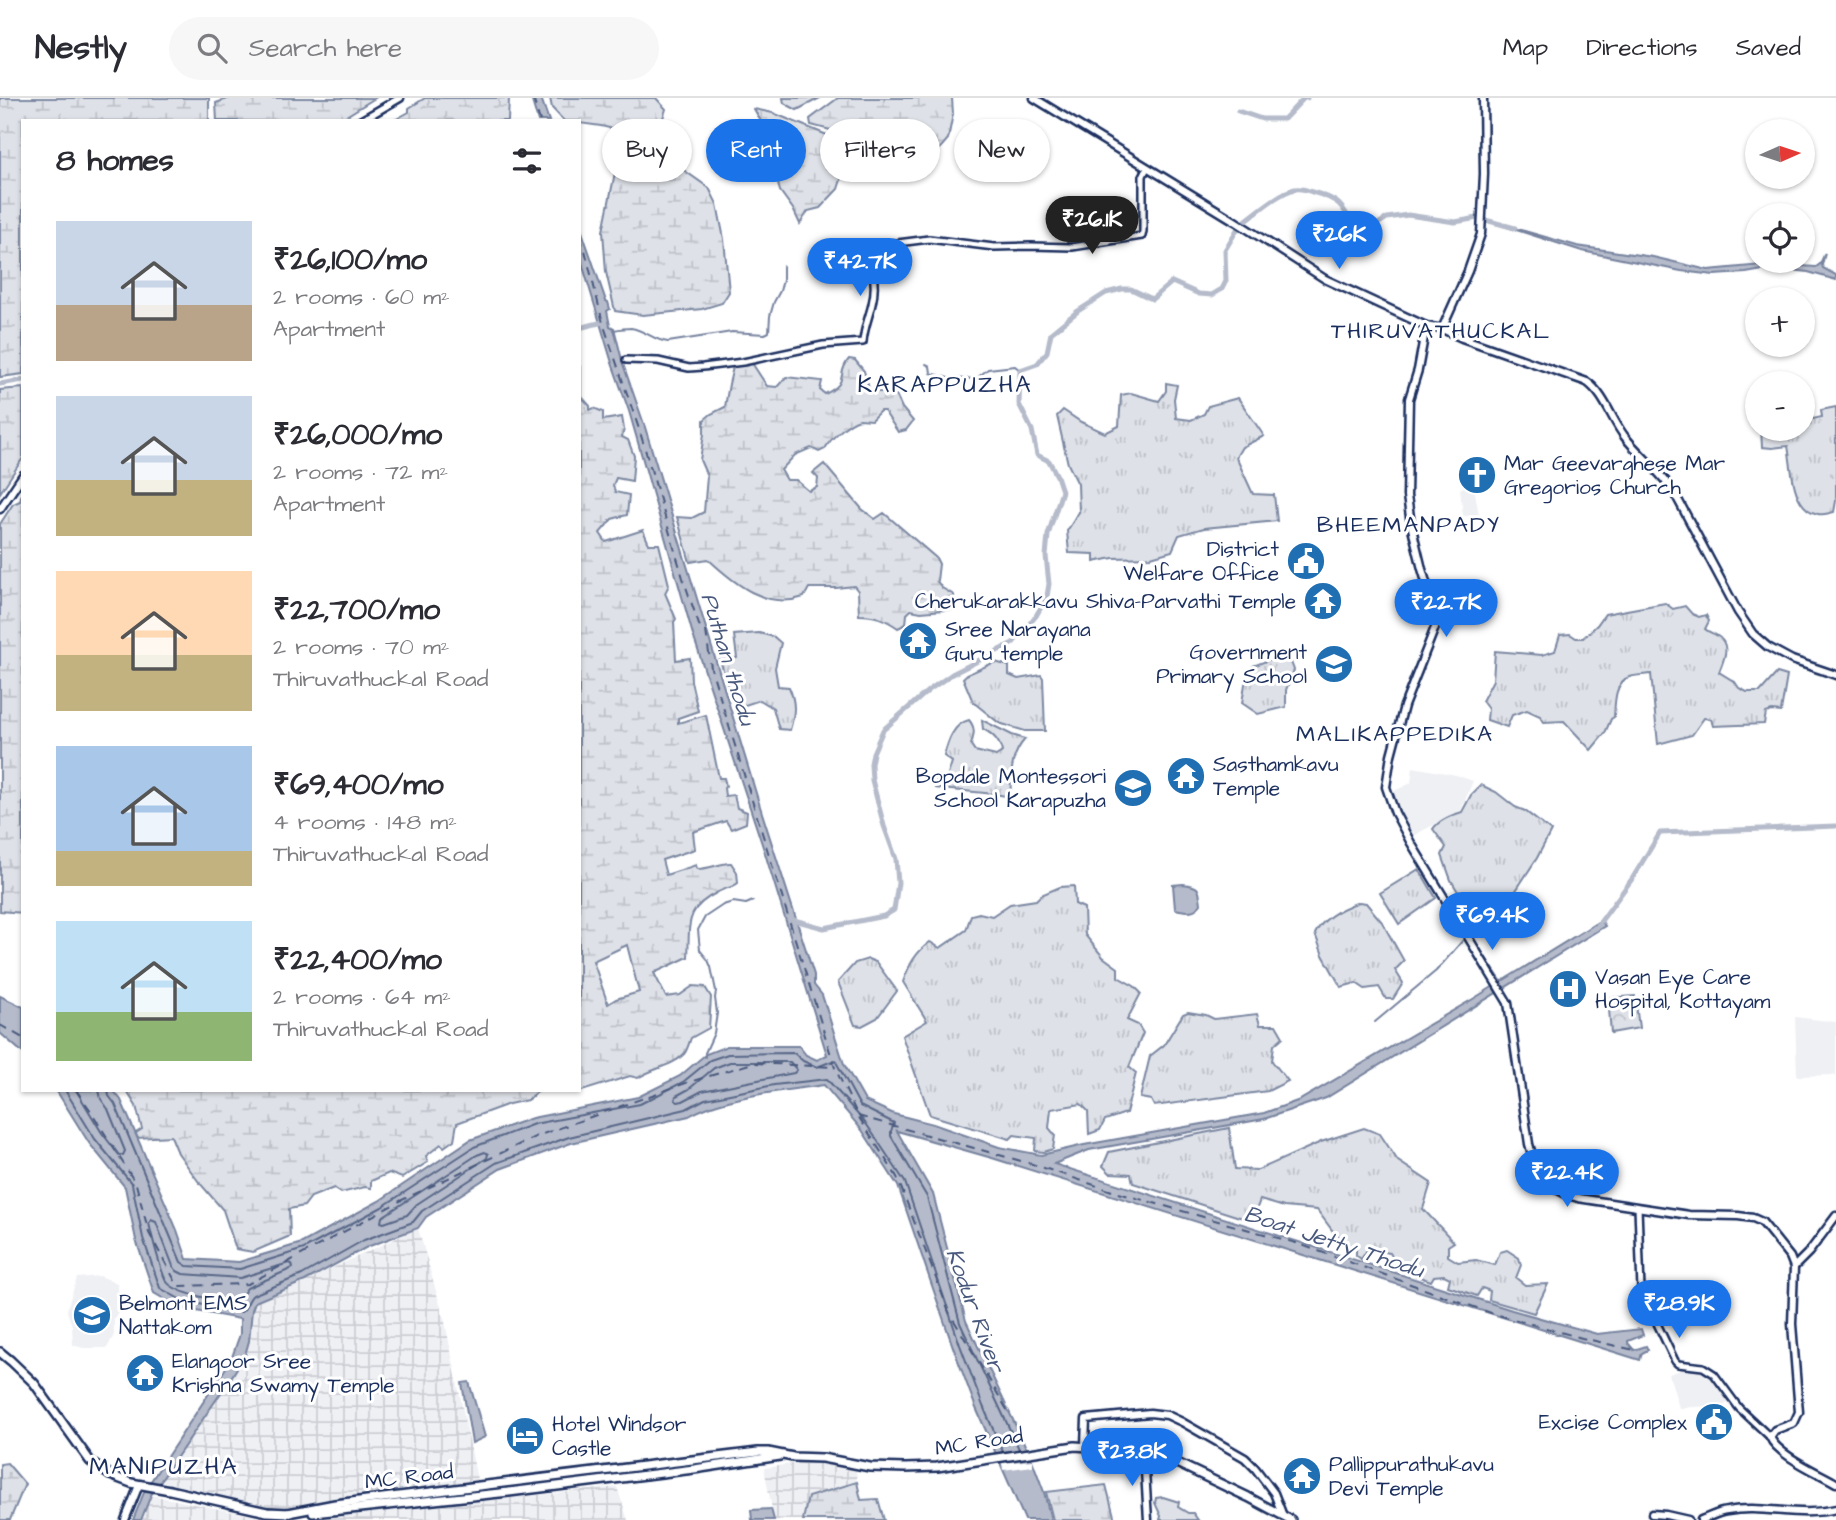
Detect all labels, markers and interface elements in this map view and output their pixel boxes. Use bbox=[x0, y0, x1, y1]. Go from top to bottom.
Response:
search box bbox=[169, 17, 659, 80]
text: Nestly bbox=[35, 25, 127, 71]
icon: search bbox=[193, 29, 231, 67]
text: Search here bbox=[249, 30, 402, 66]
text: Map bbox=[1503, 31, 1548, 65]
text: Directions bbox=[1586, 31, 1698, 65]
text: Saved bbox=[1736, 31, 1801, 65]
chip: Buy bbox=[602, 119, 692, 182]
chip: Rent bbox=[706, 119, 806, 182]
chip: Filters bbox=[820, 119, 940, 182]
chip: New bbox=[954, 119, 1050, 182]
north arrow bbox=[1745, 119, 1815, 189]
map controls bbox=[1745, 119, 1815, 441]
text: 8 homes bbox=[56, 140, 174, 182]
icon: filters bbox=[508, 142, 546, 180]
pin: ₹26.1K bbox=[1035, 197, 1149, 256]
text: ₹26.1K bbox=[1062, 203, 1122, 235]
button: locate bbox=[1745, 203, 1815, 273]
pin: ₹26K bbox=[1298, 212, 1380, 271]
text: ₹26K bbox=[1312, 218, 1366, 250]
pin: ₹42.7K bbox=[803, 238, 917, 298]
text: ₹26,100/mo bbox=[273, 239, 427, 281]
text: ₹42.7K bbox=[823, 245, 897, 277]
icon: home bbox=[112, 249, 196, 333]
text: 2 rooms · 60 m² bbox=[273, 281, 450, 313]
button: + bbox=[1745, 287, 1815, 357]
text: Apartment bbox=[273, 313, 385, 345]
district label: THIRUVATHUCKAL bbox=[1331, 315, 1551, 347]
district label: KARAPPUZHA bbox=[857, 368, 1033, 402]
button: − bbox=[1745, 371, 1815, 441]
text: ₹26,000/mo bbox=[273, 414, 442, 456]
icon: home bbox=[112, 424, 196, 508]
place label: Mar Geevarghese Mar Gregorios Church bbox=[1504, 449, 1725, 504]
church icon: Mar Geevarghese Mar Gregorios Church bbox=[1456, 454, 1498, 496]
text: 2 rooms · 72 m² bbox=[273, 456, 448, 488]
text: Apartment bbox=[273, 488, 385, 520]
district label: BHEEMANPADY bbox=[1317, 509, 1501, 541]
place label: District Welfare Office bbox=[1123, 535, 1280, 588]
public building icon: District Welfare Office bbox=[1285, 540, 1327, 582]
temple icon: Cherukarakkavu Shiva-Parvathi Temple bbox=[1302, 580, 1344, 622]
pin: ₹22.7K bbox=[1389, 580, 1503, 639]
text: ₹22.7K bbox=[1411, 586, 1481, 618]
place label: Cherukarakkavu Shiva-Parvathi Temple bbox=[915, 587, 1296, 617]
text: ₹22,700/mo bbox=[273, 589, 440, 631]
water label: Puthan thodu bbox=[693, 589, 764, 730]
icon: home bbox=[112, 599, 196, 683]
place label: Sree Narayana Guru temple bbox=[945, 615, 1091, 669]
temple icon: Sree Narayana Guru temple bbox=[897, 620, 939, 662]
text: 2 rooms · 70 m² bbox=[273, 631, 449, 663]
place label: Government Primary School bbox=[1156, 638, 1308, 693]
school or university icon: Government Primary School bbox=[1313, 643, 1355, 685]
text: Thiruvathuckal Road bbox=[273, 663, 489, 695]
district label: MALIKAPPEDIKA bbox=[1296, 718, 1494, 750]
place label: Sasthamkavu Temple bbox=[1213, 750, 1339, 804]
temple icon: Sasthamkavu Temple bbox=[1165, 755, 1207, 797]
place label: Bopdale Montessori School Karapuzha bbox=[916, 762, 1106, 816]
text: ₹69,400/mo bbox=[273, 764, 444, 806]
school or university icon: Bopdale Montessori School Karapuzha bbox=[1112, 767, 1154, 809]
icon: home bbox=[112, 774, 196, 858]
text: 4 rooms · 148 m² bbox=[273, 806, 457, 838]
text: Thiruvathuckal Road bbox=[273, 838, 489, 870]
pin: ₹69.4K bbox=[1435, 892, 1549, 952]
text: ₹69.4K bbox=[1455, 899, 1529, 931]
text: ₹22,400/mo bbox=[273, 939, 442, 981]
icon: home bbox=[112, 949, 196, 1033]
place label: Vasan Eye Care Hospital, Kottayam bbox=[1595, 963, 1771, 1018]
hospital icon: Vasan Eye Care Hospital, Kottayam bbox=[1547, 968, 1589, 1010]
text: 2 rooms · 64 m² bbox=[273, 981, 451, 1013]
text: Thiruvathuckal Road bbox=[273, 1013, 489, 1045]
pin: ₹22.4K bbox=[1510, 1150, 1624, 1209]
text: ₹22.4K bbox=[1531, 1156, 1603, 1188]
water label: Boat Jetty Thodu bbox=[1240, 1198, 1429, 1287]
water label: Kodur River bbox=[938, 1244, 1013, 1378]
pin: ₹28.9K bbox=[1622, 1280, 1736, 1340]
text: ₹28.9K bbox=[1643, 1287, 1715, 1319]
place label: Belmont EMS Nattakom bbox=[119, 1289, 247, 1342]
school or university icon: Belmont EMS Nattakom bbox=[71, 1294, 113, 1336]
place label: Elangoor Sree Krishna Swamy Temple bbox=[172, 1347, 395, 1402]
temple icon: Elangoor Sree Krishna Swamy Temple bbox=[124, 1352, 166, 1394]
public building icon: Excise Complex bbox=[1693, 1401, 1735, 1443]
place label: Excise Complex bbox=[1539, 1408, 1687, 1438]
place label: Hotel Windsor Castle bbox=[552, 1410, 687, 1463]
hotel icon: Hotel Windsor Castle bbox=[504, 1415, 546, 1457]
street label: MC Road bbox=[933, 1421, 1025, 1463]
pin: ₹23.8K bbox=[1075, 1428, 1189, 1488]
text: ₹23.8K bbox=[1097, 1435, 1167, 1467]
district label: MANIPUZHA bbox=[89, 1450, 239, 1484]
place label: Pallippurathukavu Devi Temple bbox=[1329, 1450, 1494, 1504]
temple icon: Pallippurathukavu Devi Temple bbox=[1281, 1455, 1323, 1497]
street label: MC Road bbox=[363, 1457, 455, 1497]

